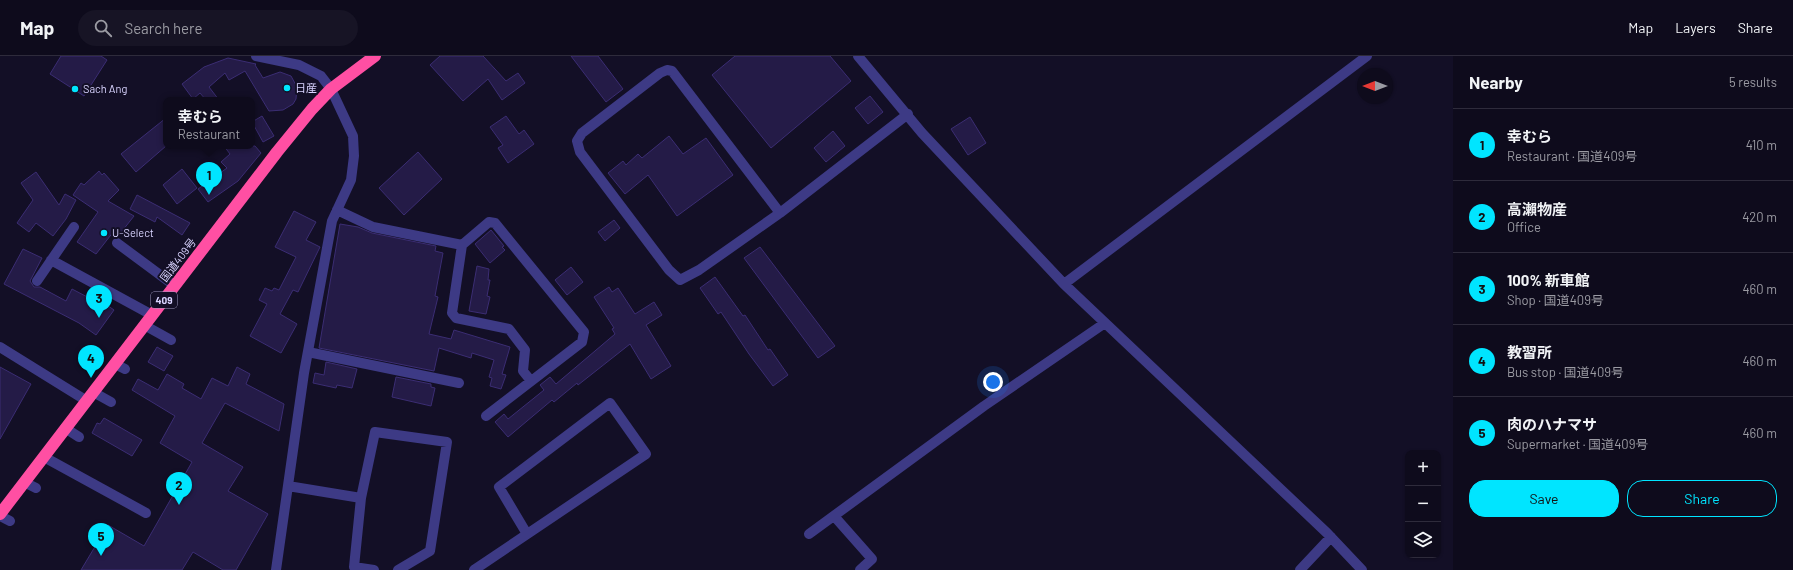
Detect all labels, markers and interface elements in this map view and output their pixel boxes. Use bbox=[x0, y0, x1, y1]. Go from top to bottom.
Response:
search box bbox=[78, 10, 358, 46]
text: Map bbox=[20, 16, 54, 39]
icon: search bbox=[92, 17, 114, 39]
text: Search here bbox=[124, 19, 202, 37]
text: Map bbox=[1628, 19, 1653, 36]
text: Layers bbox=[1675, 19, 1716, 36]
text: Share bbox=[1738, 19, 1773, 36]
north arrow bbox=[1357, 68, 1393, 104]
text: Nearby bbox=[1469, 72, 1523, 92]
text: 5 results bbox=[1729, 74, 1777, 90]
place label: 日産 bbox=[295, 81, 317, 94]
place label: Sach Ang bbox=[83, 82, 127, 95]
marker: 日産 bbox=[282, 83, 292, 93]
marker: Sach Ang bbox=[70, 84, 80, 94]
popup bbox=[163, 97, 255, 149]
text: 幸むら bbox=[178, 107, 223, 125]
text: Restaurant bbox=[178, 126, 240, 142]
text: 幸むら bbox=[1507, 127, 1552, 145]
text: 1 bbox=[1480, 137, 1484, 153]
text: 410 m bbox=[1746, 137, 1777, 153]
text: Restaurant · 国道409号 bbox=[1507, 148, 1638, 164]
pin: 1 bbox=[196, 162, 222, 195]
text: 高瀨物産 bbox=[1507, 200, 1567, 218]
text: 2 bbox=[1478, 209, 1486, 225]
text: 420 m bbox=[1742, 209, 1777, 225]
text: Office bbox=[1507, 219, 1541, 235]
place label: U-Select bbox=[112, 226, 154, 239]
marker: U-Select bbox=[99, 228, 109, 238]
street label: 国道409号 bbox=[157, 235, 198, 284]
text: 100% 新車館 bbox=[1507, 271, 1590, 289]
text: 3 bbox=[1478, 281, 1486, 297]
text: 460 m bbox=[1742, 281, 1777, 297]
pin: 3 bbox=[86, 285, 112, 318]
road number: 409 bbox=[151, 292, 177, 308]
text: Shop · 国道409号 bbox=[1507, 292, 1604, 308]
text: 教習所 bbox=[1507, 343, 1552, 361]
pin: 4 bbox=[78, 345, 104, 378]
text: 4 bbox=[1478, 353, 1486, 369]
text: 460 m bbox=[1742, 353, 1777, 369]
text: Bus stop · 国道409号 bbox=[1507, 364, 1624, 380]
your location bbox=[983, 372, 1003, 392]
text: 肉のハナマサ bbox=[1507, 415, 1597, 433]
text: 5 bbox=[1478, 425, 1486, 441]
text: 460 m bbox=[1742, 425, 1777, 441]
text: Supermarket · 国道409号 bbox=[1507, 436, 1648, 452]
map controls bbox=[1405, 450, 1441, 558]
button: + bbox=[1405, 450, 1441, 486]
pin: 2 bbox=[166, 472, 192, 505]
button: Save bbox=[1469, 480, 1619, 517]
button: Share bbox=[1627, 480, 1777, 517]
button: − bbox=[1405, 486, 1441, 522]
button: layers bbox=[1405, 522, 1441, 558]
pin: 5 bbox=[88, 523, 114, 556]

